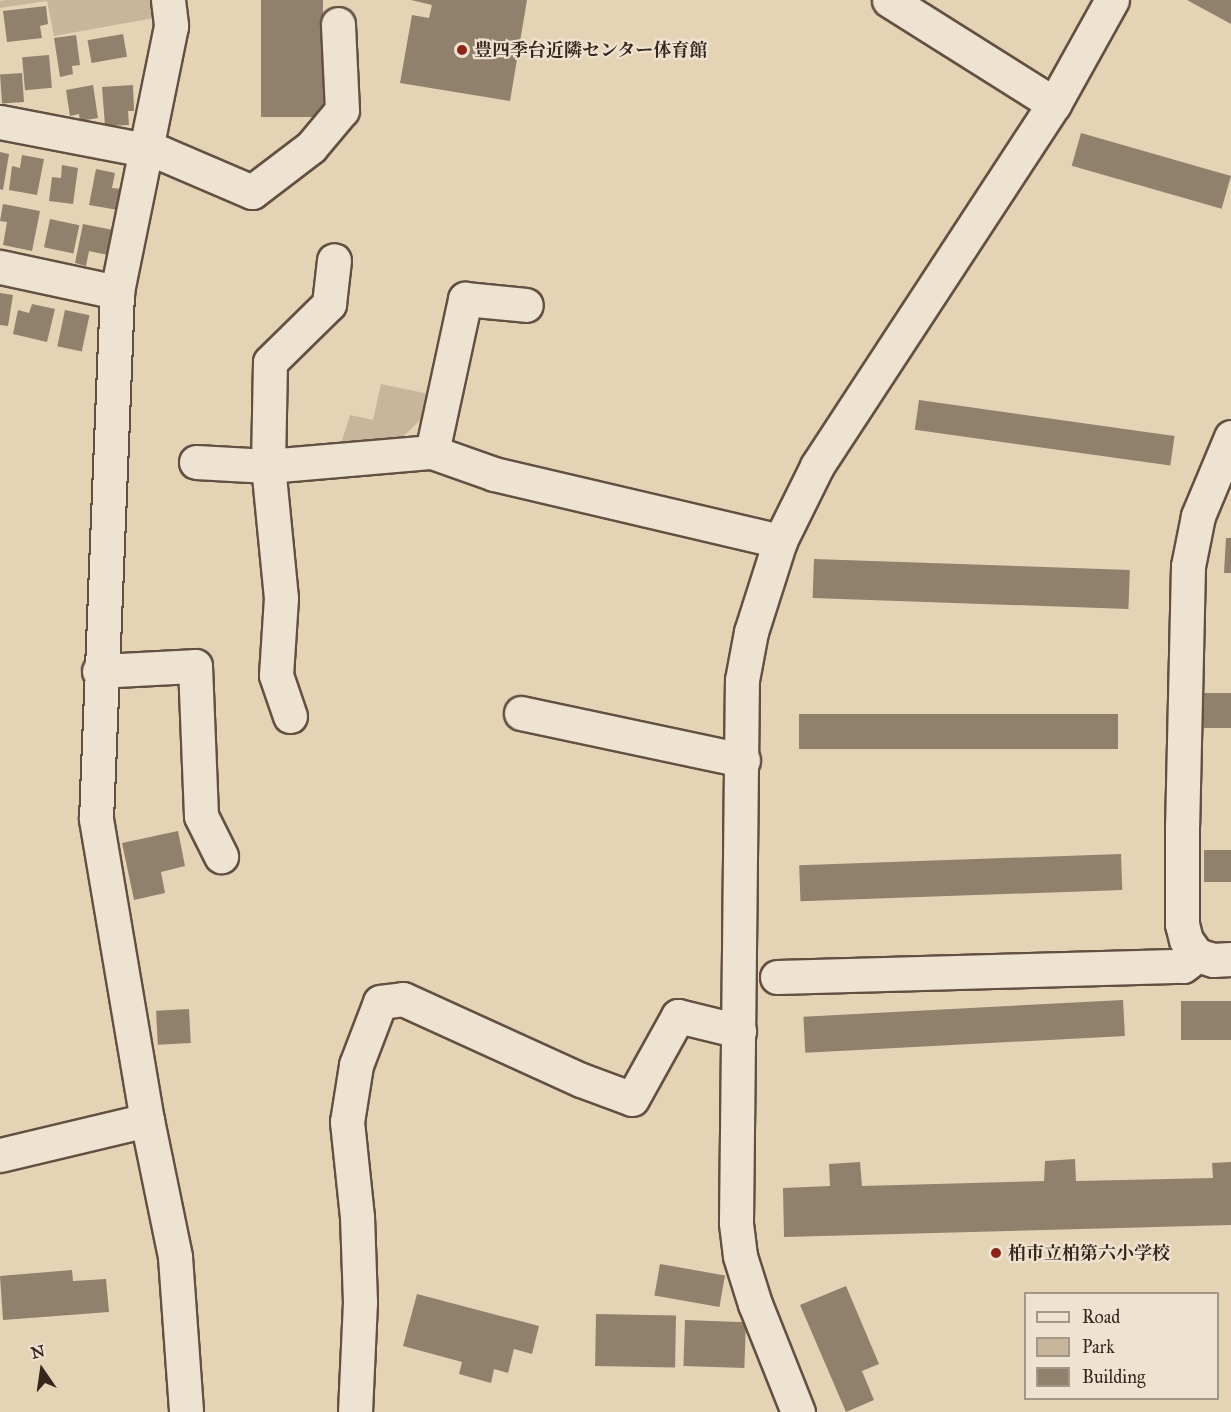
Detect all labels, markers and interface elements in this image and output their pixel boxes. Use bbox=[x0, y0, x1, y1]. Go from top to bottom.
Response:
place label: 豊四季台近隣センター体育館 bbox=[474, 39, 708, 61]
marker: 豊四季台近隣センター体育館 bbox=[455, 43, 469, 57]
place label: 柏市立柏第六小学校 bbox=[1008, 1242, 1170, 1264]
marker: 柏市立柏第六小学校 bbox=[989, 1246, 1003, 1260]
legend bbox=[1024, 1292, 1219, 1400]
text: Road bbox=[1082, 1306, 1120, 1328]
text: Park bbox=[1082, 1336, 1115, 1358]
north arrow bbox=[12, 1340, 72, 1400]
text: N bbox=[29, 1341, 47, 1363]
text: Building bbox=[1082, 1366, 1145, 1388]

